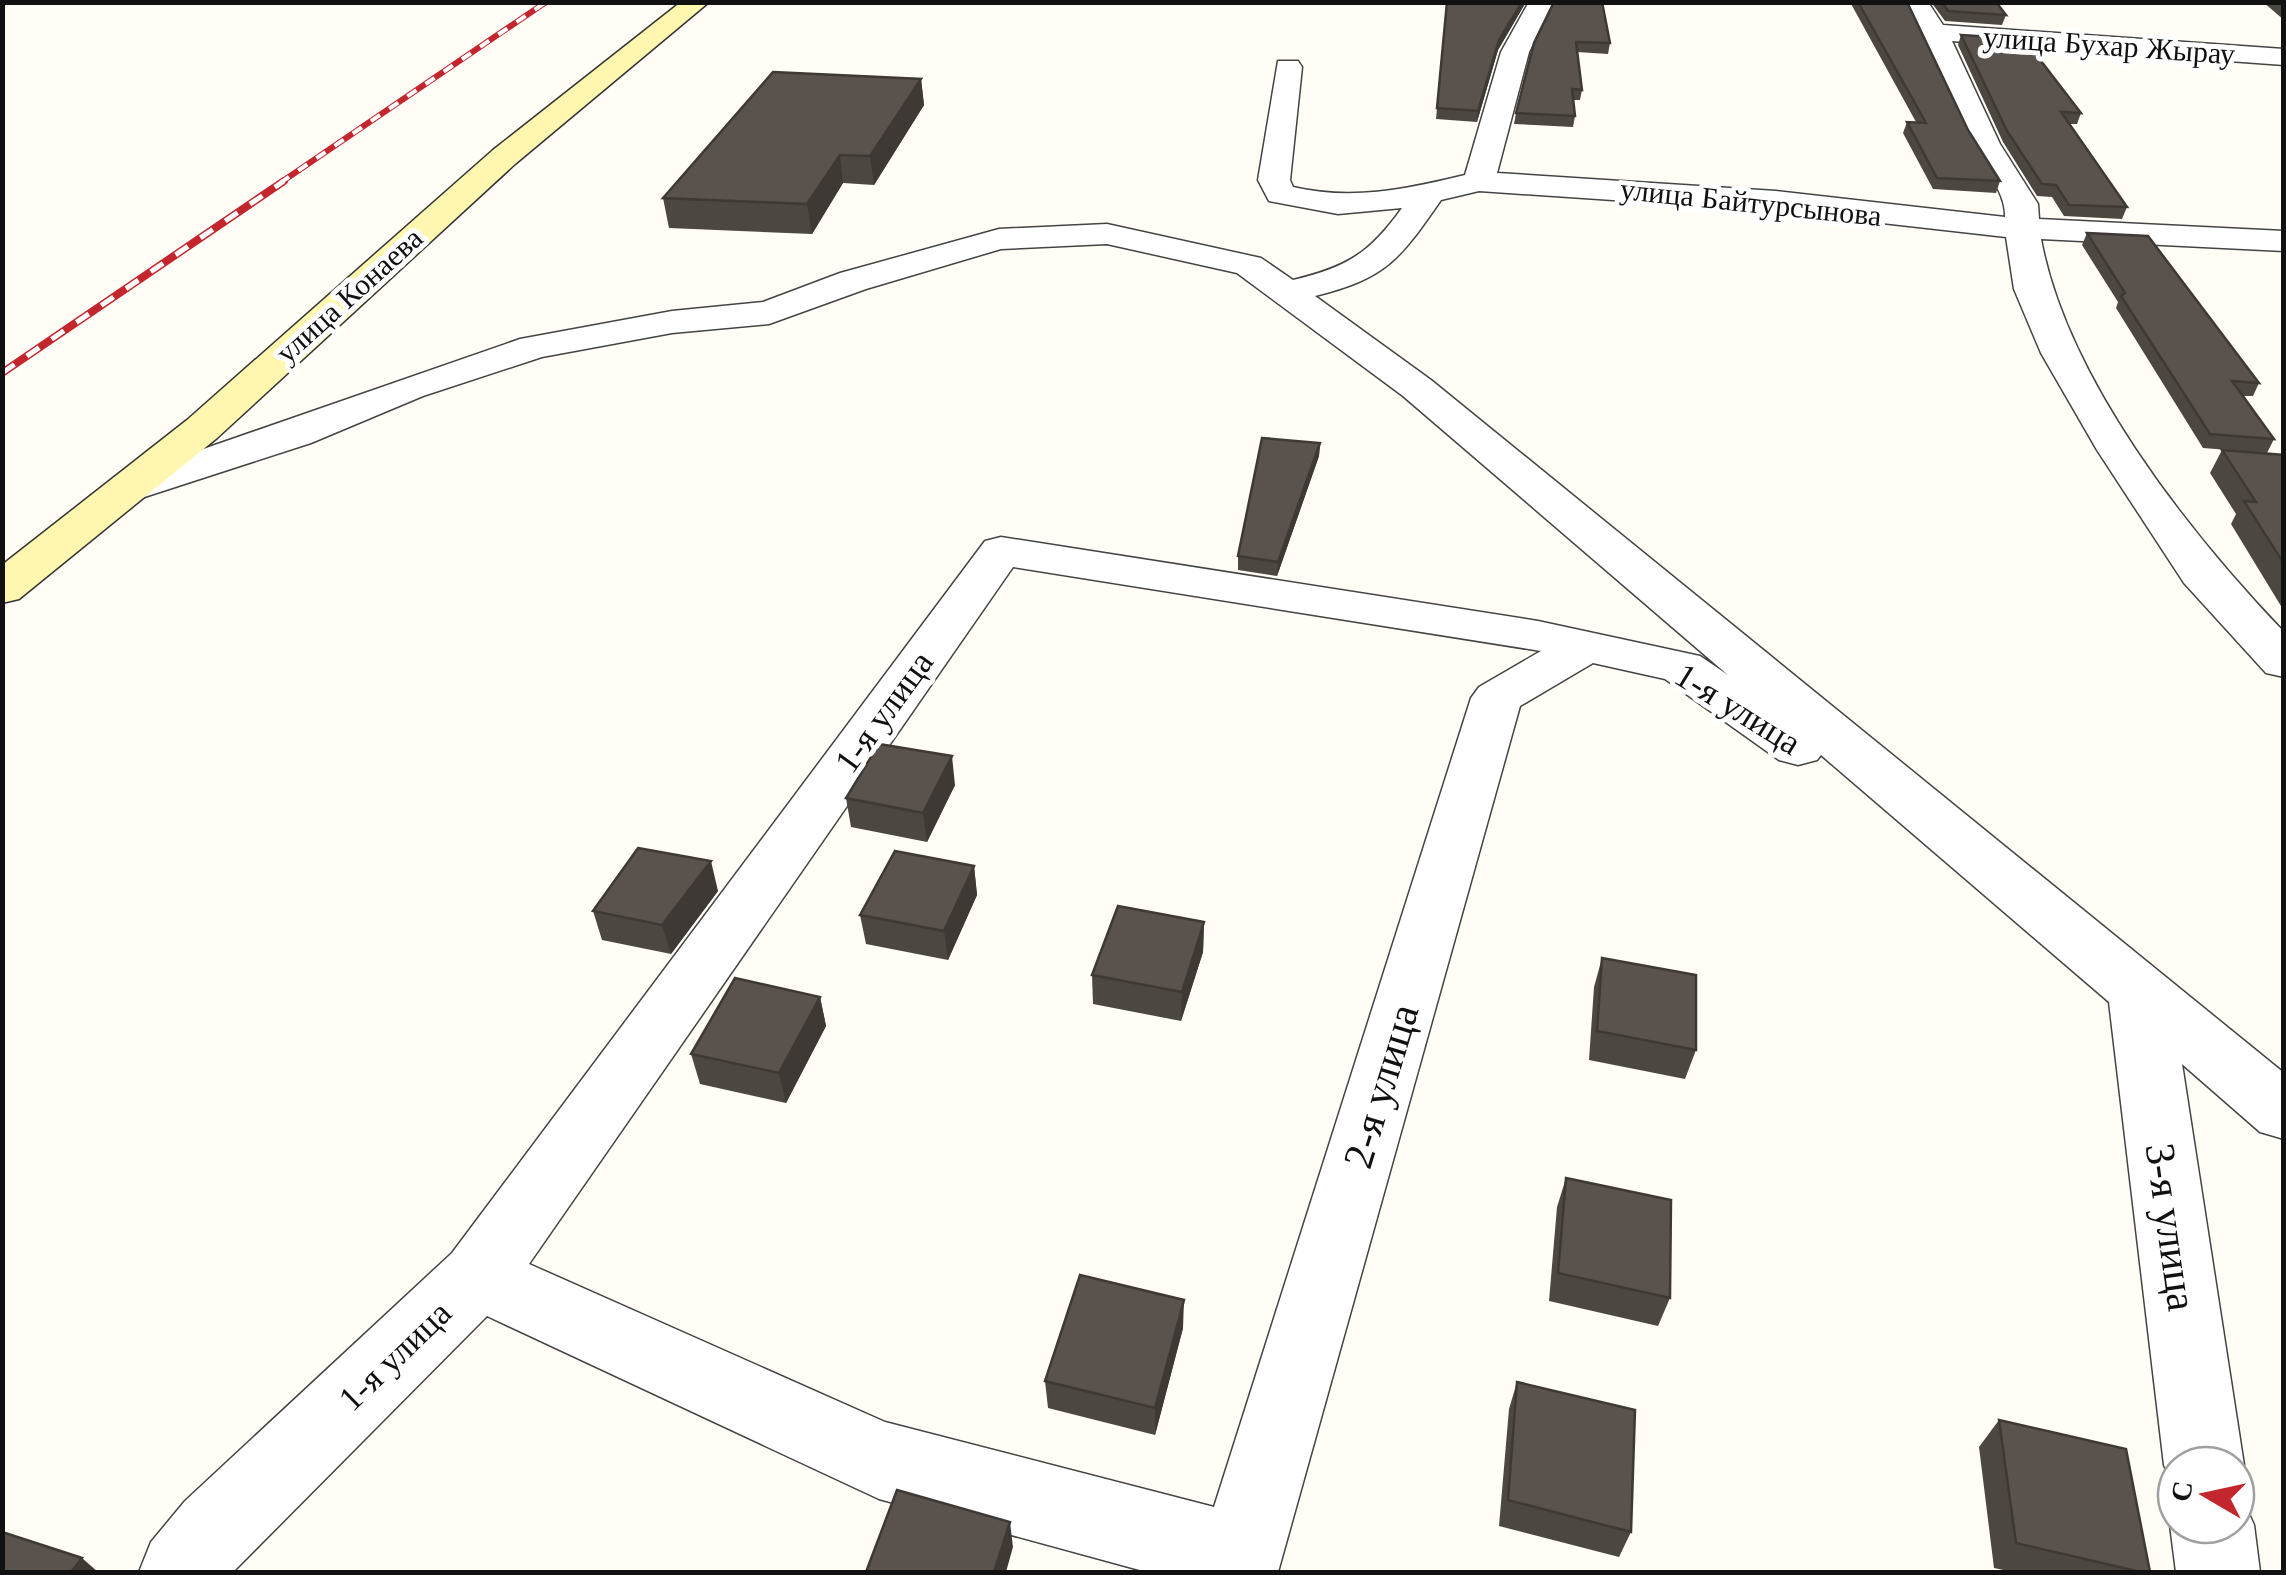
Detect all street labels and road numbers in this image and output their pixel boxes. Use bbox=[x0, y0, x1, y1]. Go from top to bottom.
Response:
street label: улица Бухар Жырау bbox=[1982, 20, 2236, 70]
street label: улица Байтурсынова bbox=[1619, 172, 1883, 232]
street label: улица Конаева bbox=[269, 221, 429, 369]
street label: 1-я улица bbox=[827, 643, 941, 780]
street label: 1-я улица bbox=[1668, 655, 1808, 763]
street label: 2-я улица bbox=[1334, 998, 1428, 1173]
street label: 3-я улица bbox=[2136, 1140, 2206, 1314]
street label: 1-я улица bbox=[331, 1293, 459, 1419]

